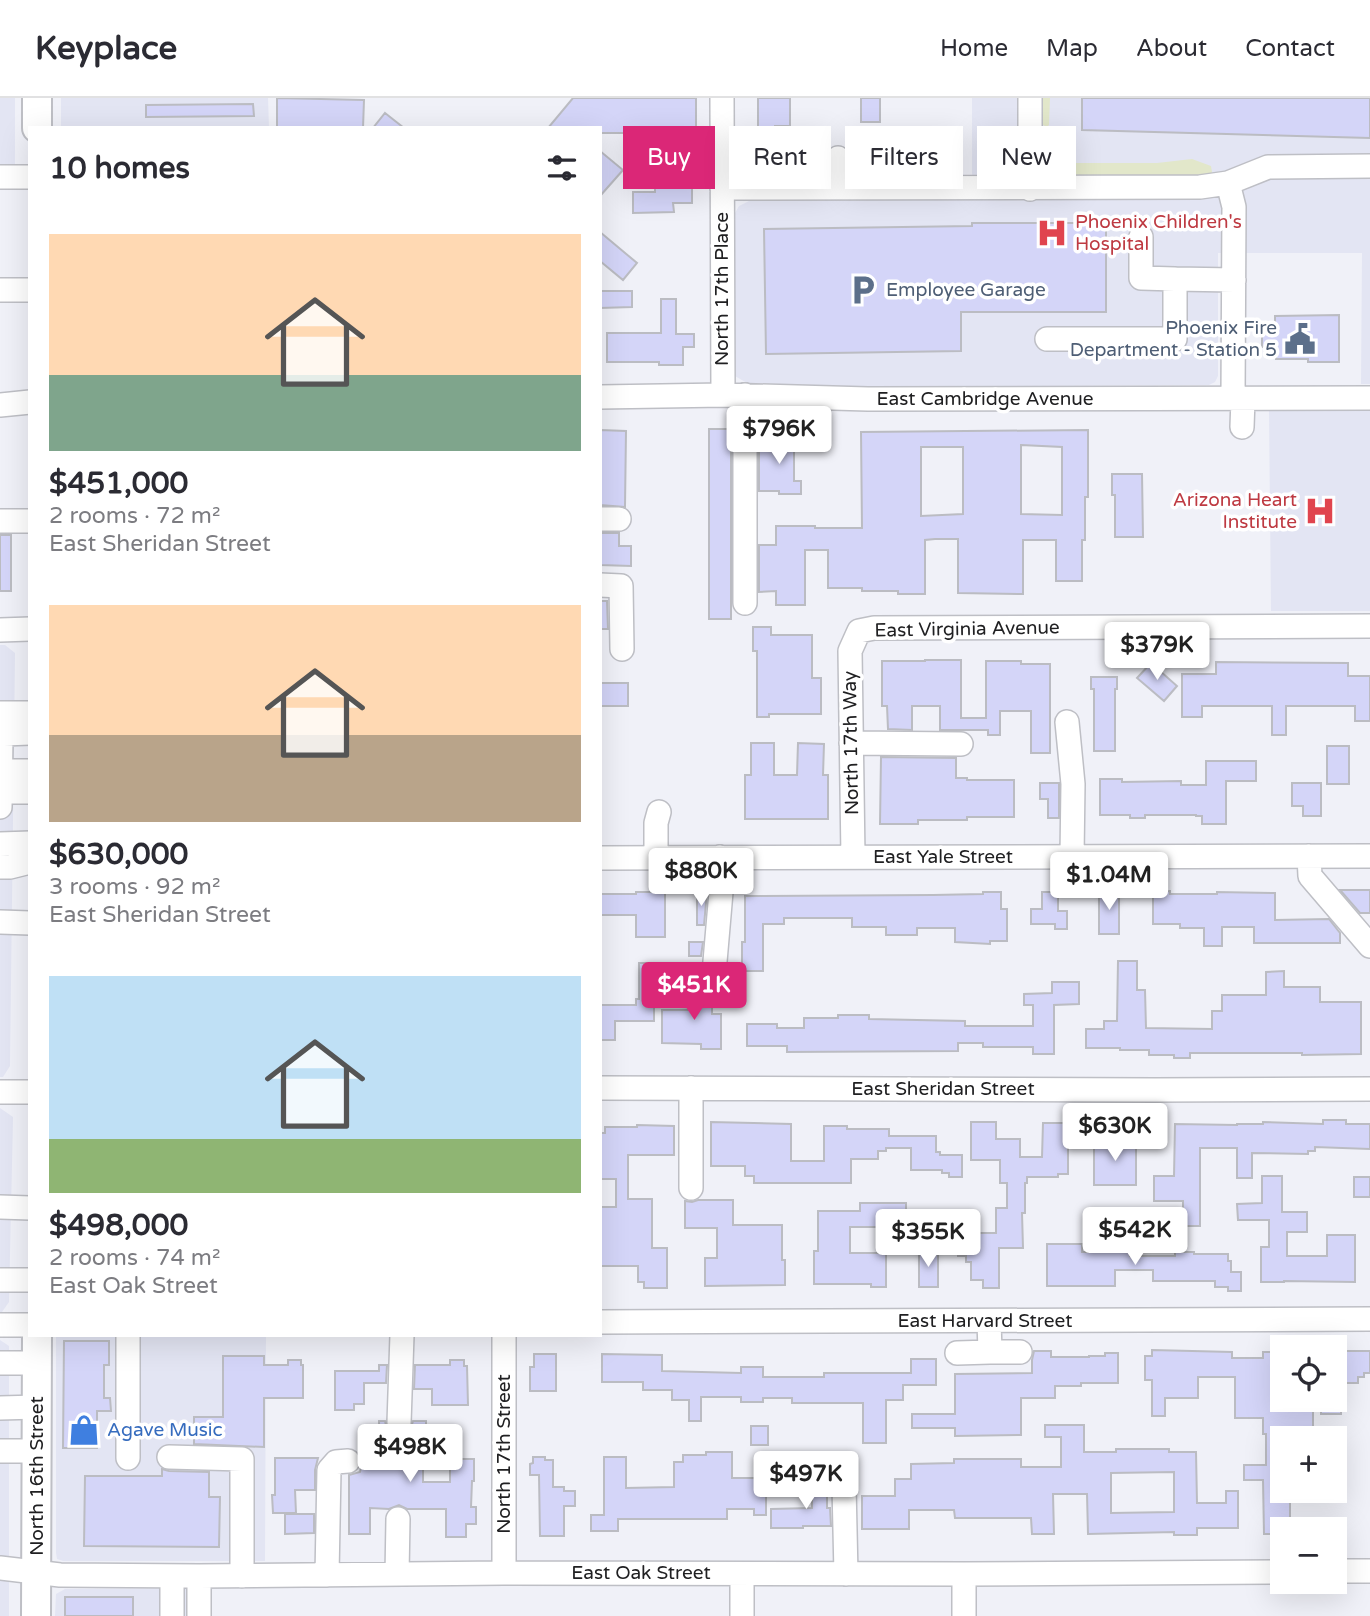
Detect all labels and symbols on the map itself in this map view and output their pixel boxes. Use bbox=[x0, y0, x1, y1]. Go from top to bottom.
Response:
place label: Phoenix Children's Hospital bbox=[1075, 211, 1242, 255]
street label: North 17th Place bbox=[711, 212, 733, 366]
hospital icon: Phoenix Children's Hospital bbox=[1035, 216, 1069, 250]
parking icon: Employee Garage bbox=[846, 273, 880, 307]
place label: Employee Garage bbox=[886, 279, 1046, 301]
place label: Phoenix Fire Department - Station 5 bbox=[1070, 317, 1277, 361]
public building icon: Phoenix Fire Department - Station 5 bbox=[1283, 322, 1317, 356]
street label: East Cambridge Avenue bbox=[877, 388, 1093, 410]
pin: $796K bbox=[730, 406, 828, 466]
place label: Arizona Heart Institute bbox=[1173, 489, 1297, 533]
hospital icon: Arizona Heart Institute bbox=[1303, 494, 1337, 528]
street label: East Virginia Avenue bbox=[874, 616, 1060, 642]
pin: $379K bbox=[1108, 622, 1206, 682]
street label: North 17th Way bbox=[839, 671, 863, 815]
street label: East Yale Street bbox=[873, 846, 1013, 868]
pin: $880K bbox=[652, 848, 750, 908]
pin: $1.04M bbox=[1052, 852, 1166, 912]
pin: $451K bbox=[645, 962, 743, 1022]
street label: East Sheridan Street bbox=[851, 1078, 1035, 1100]
pin: $630K bbox=[1066, 1104, 1164, 1163]
pin: $542K bbox=[1086, 1208, 1184, 1267]
pin: $355K bbox=[879, 1210, 977, 1269]
street label: East Harvard Street bbox=[897, 1310, 1073, 1332]
street label: North 17th Street bbox=[493, 1374, 515, 1534]
street label: North 16th Street bbox=[26, 1396, 48, 1556]
shop icon: Agave Music bbox=[67, 1413, 101, 1447]
place label: Agave Music bbox=[107, 1419, 223, 1441]
pin: $498K bbox=[361, 1424, 459, 1484]
pin: $497K bbox=[757, 1452, 855, 1511]
street label: East Oak Street bbox=[571, 1562, 711, 1584]

